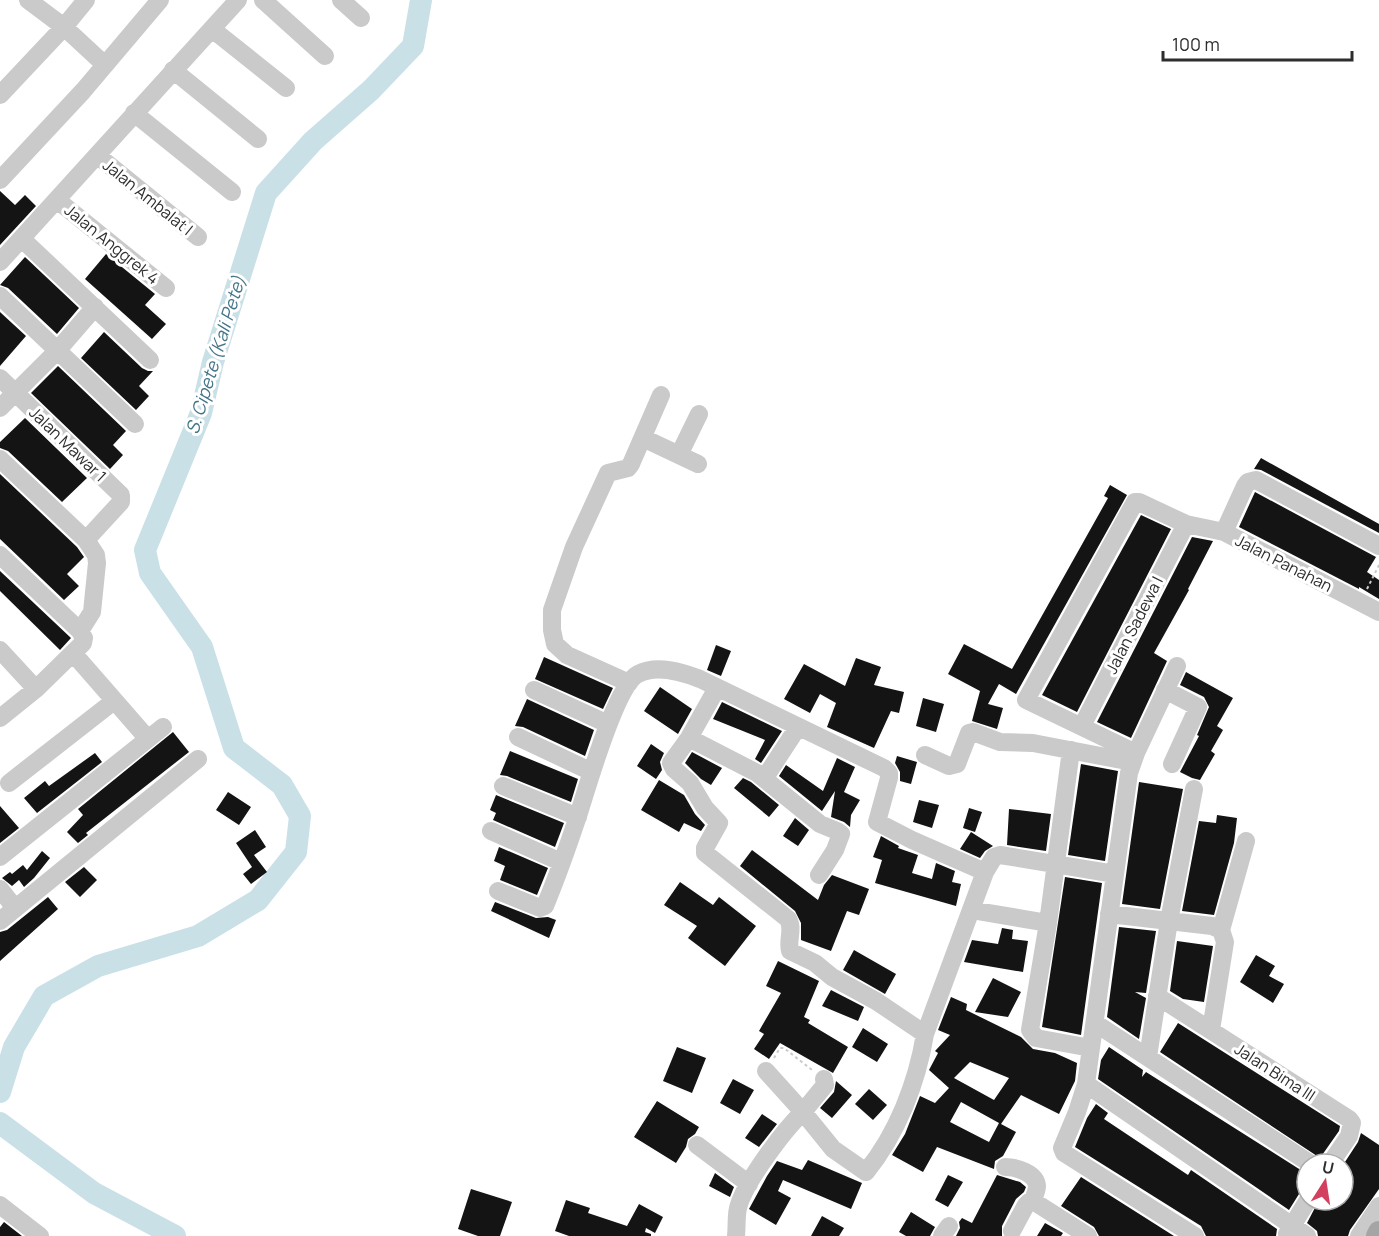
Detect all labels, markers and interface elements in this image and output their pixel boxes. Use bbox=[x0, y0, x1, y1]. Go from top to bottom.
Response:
scale bar bbox=[1163, 24, 1352, 62]
text: 100 m bbox=[1172, 32, 1220, 56]
street label: Jalan Ambalat I bbox=[98, 154, 198, 240]
street label: Jalan Anggrek 4 bbox=[60, 199, 164, 289]
water label: S. Cipete (Kali Pete) bbox=[180, 272, 251, 437]
street label: Jalan Mawar 1 bbox=[25, 402, 111, 486]
street label: Jalan Panahan bbox=[1232, 529, 1336, 597]
street label: Jalan Sadewa I bbox=[1100, 573, 1168, 677]
street label: Jalan Bima III bbox=[1230, 1038, 1320, 1106]
north arrow bbox=[1295, 1152, 1355, 1212]
text: U bbox=[1320, 1155, 1336, 1179]

